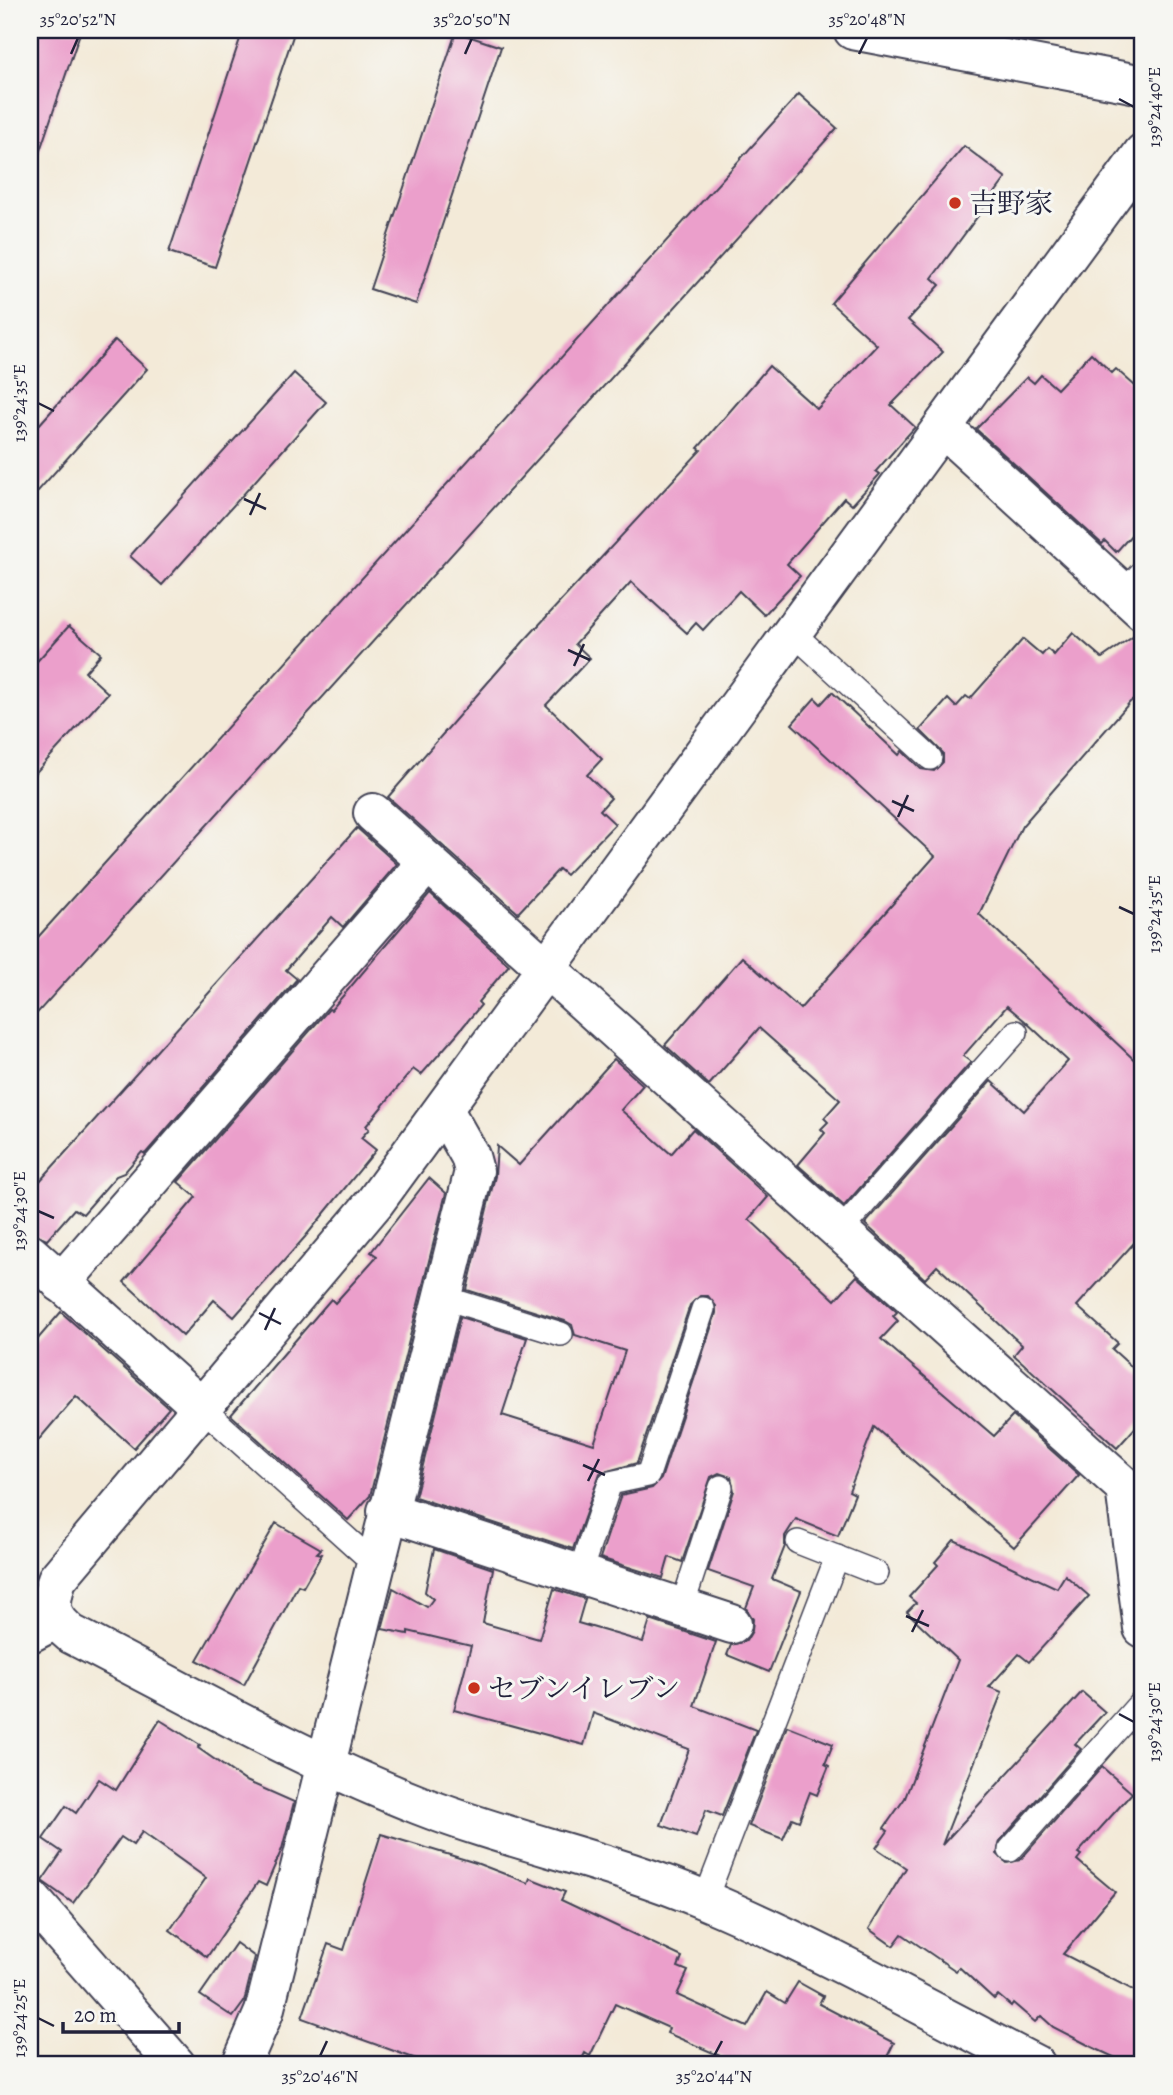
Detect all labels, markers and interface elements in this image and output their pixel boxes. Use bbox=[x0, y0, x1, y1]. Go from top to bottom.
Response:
text: 35°20'52"N bbox=[40, 7, 116, 31]
text: 35°20'50"N bbox=[433, 7, 511, 31]
text: 35°20'48"N bbox=[828, 7, 906, 31]
text: 139°24'40"E bbox=[1142, 67, 1166, 147]
place label: 吉野家 bbox=[969, 185, 1053, 223]
marker: 吉野家 bbox=[947, 195, 963, 211]
text: 139°24'35"E bbox=[7, 364, 31, 442]
text: 139°24'35"E bbox=[1142, 875, 1166, 953]
text: 139°24'30"E bbox=[7, 1171, 31, 1251]
place label: セブンイレブン bbox=[488, 1670, 680, 1708]
marker: セブンイレブン bbox=[466, 1680, 482, 1696]
text: 139°24'30"E bbox=[1142, 1682, 1166, 1762]
text: 139°24'25"E bbox=[7, 1978, 31, 2058]
scale bar bbox=[63, 1990, 178, 2034]
text: 20 m bbox=[74, 2001, 117, 2029]
text: 35°20'46"N bbox=[282, 2064, 358, 2088]
text: 35°20'44"N bbox=[676, 2064, 752, 2088]

